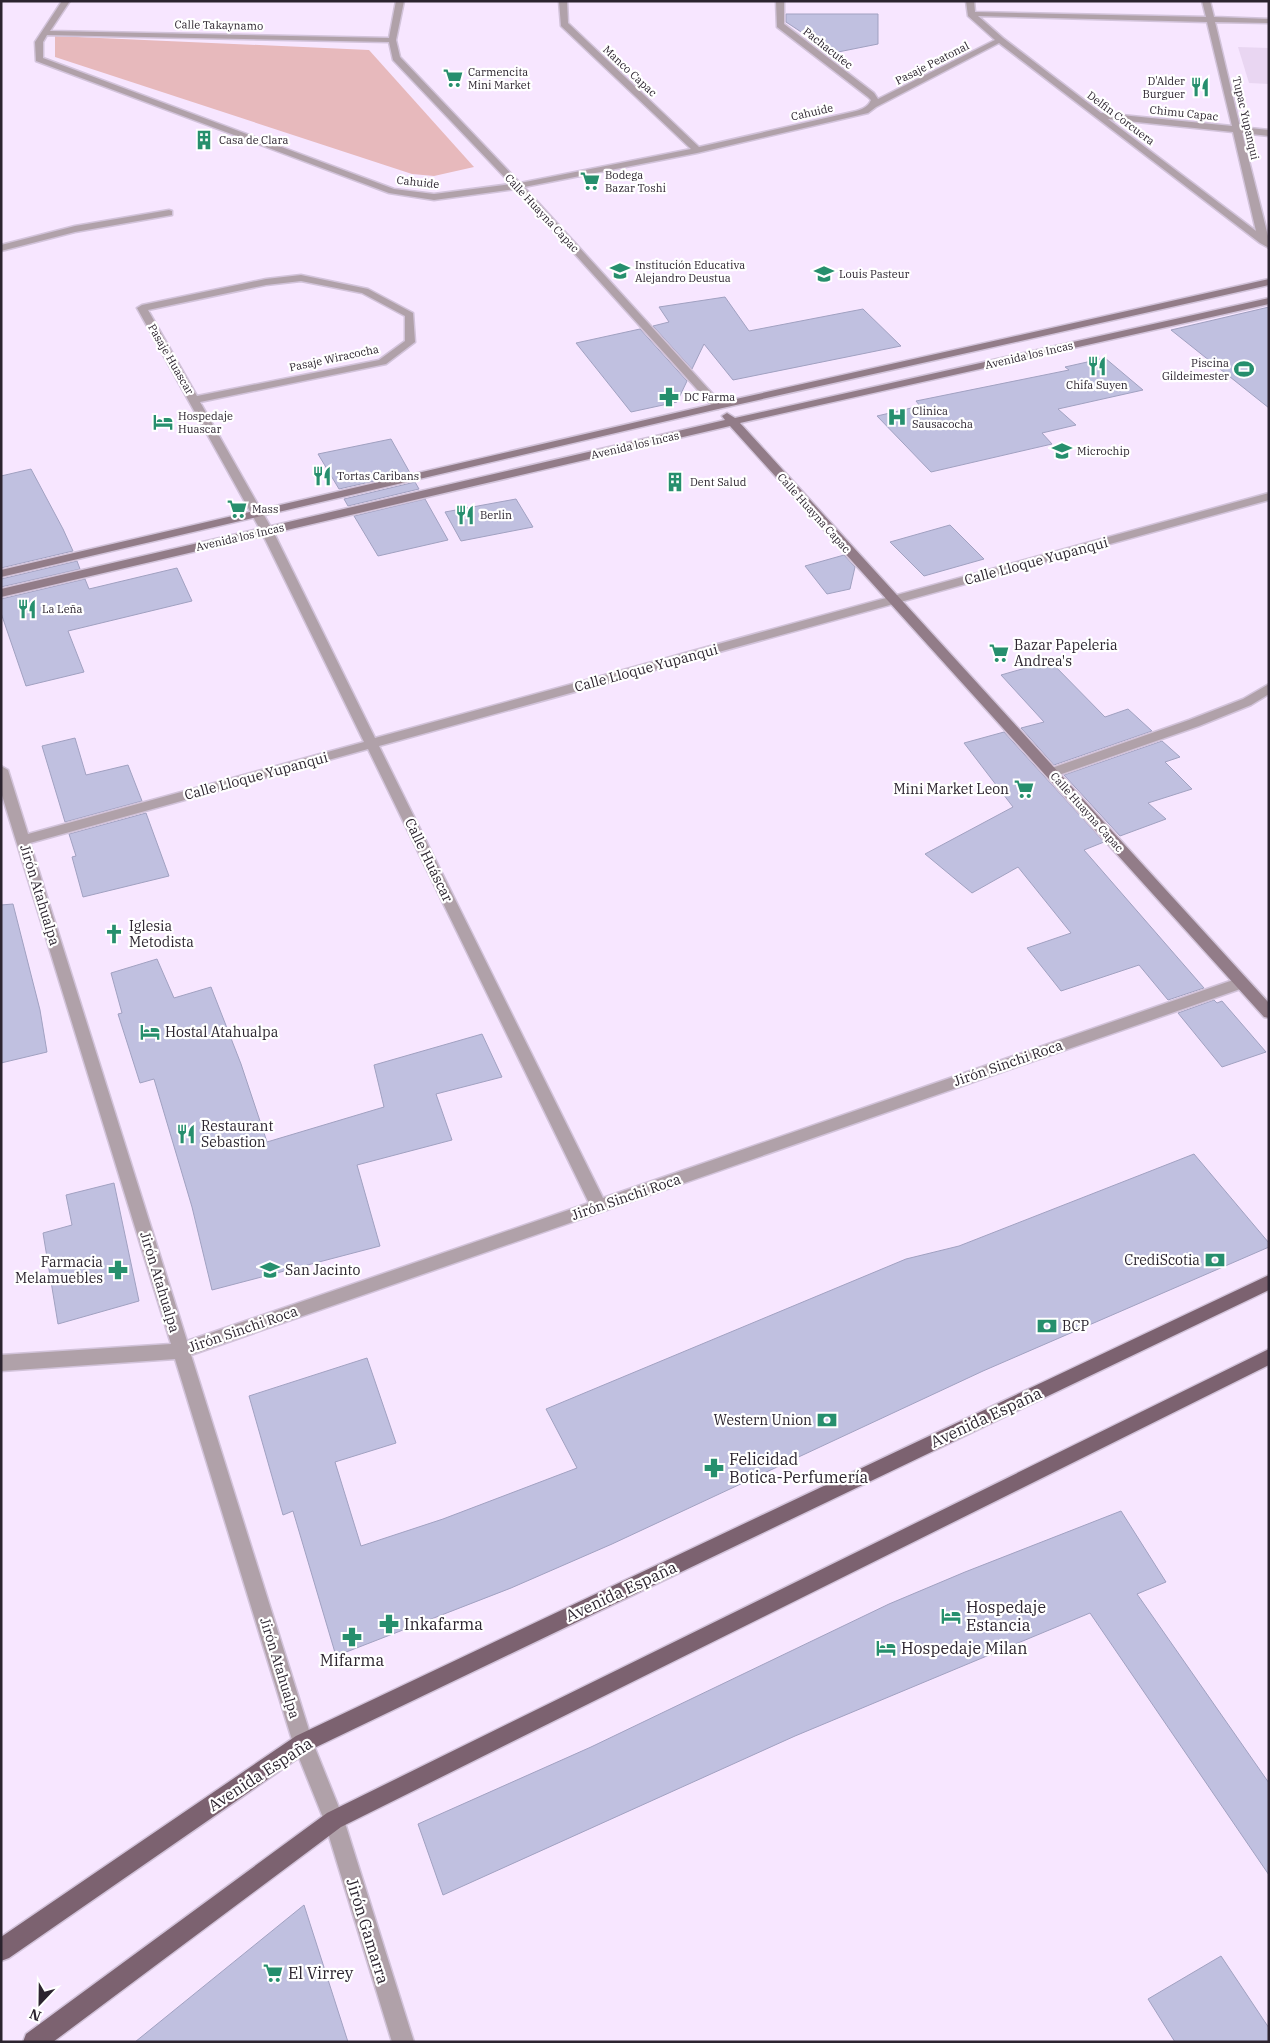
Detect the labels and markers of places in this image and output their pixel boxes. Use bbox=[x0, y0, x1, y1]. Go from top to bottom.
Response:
place label: Carmencita Mini Market bbox=[468, 65, 531, 92]
supermarket icon: Carmencita Mini Market bbox=[442, 67, 464, 89]
place label: D'Alder Burguer bbox=[1142, 74, 1185, 101]
restaurant icon: D'Alder Burguer bbox=[1189, 76, 1211, 98]
building icon: Casa de Clara bbox=[193, 129, 215, 151]
place label: Casa de Clara bbox=[219, 133, 288, 147]
place label: Bodega Bazar Toshi bbox=[605, 168, 667, 195]
supermarket icon: Bodega Bazar Toshi bbox=[579, 170, 601, 192]
place label: Institución Educativa Alejandro Deustua bbox=[635, 258, 745, 285]
school or university icon: Institución Educativa Alejandro Deustua bbox=[609, 260, 631, 282]
school or university icon: Louis Pasteur bbox=[813, 263, 835, 285]
place label: Louis Pasteur bbox=[839, 267, 910, 281]
restaurant icon: Chifa Suyen bbox=[1086, 355, 1108, 377]
place label: Piscina Gildeimester bbox=[1162, 356, 1229, 383]
sports icon: Piscina Gildeimester bbox=[1233, 358, 1255, 380]
place label: Chifa Suyen bbox=[1066, 378, 1128, 392]
pharmacy icon: DC Farma bbox=[658, 386, 680, 408]
place label: DC Farma bbox=[684, 390, 735, 404]
place label: Clinica Sausacocha bbox=[912, 404, 973, 431]
hospital icon: Clinica Sausacocha bbox=[886, 406, 908, 428]
place label: Hospedaje Huascar bbox=[178, 409, 233, 436]
hotel icon: Hospedaje Huascar bbox=[152, 411, 174, 433]
school or university icon: Microchip bbox=[1051, 440, 1073, 462]
place label: Microchip bbox=[1077, 444, 1130, 458]
restaurant icon: Tortas Caribans bbox=[311, 465, 333, 487]
place label: Tortas Caribans bbox=[337, 469, 419, 483]
building icon: Dent Salud bbox=[664, 471, 686, 493]
place label: Dent Salud bbox=[690, 475, 747, 489]
supermarket icon: Mass bbox=[226, 498, 248, 520]
place label: Mass bbox=[252, 502, 278, 516]
restaurant icon: Berlin bbox=[454, 504, 476, 526]
place label: Berlin bbox=[480, 508, 512, 522]
restaurant icon: La Leña bbox=[16, 598, 38, 620]
place label: La Leña bbox=[42, 602, 83, 616]
place label: Bazar Papeleria Andrea's bbox=[1014, 636, 1118, 670]
supermarket icon: Bazar Papeleria Andrea's bbox=[988, 642, 1010, 664]
supermarket icon: Mini Market Leon bbox=[1013, 778, 1035, 800]
place label: Mini Market Leon bbox=[893, 780, 1009, 798]
place label: Iglesia Metodista bbox=[129, 917, 194, 951]
church icon: Iglesia Metodista bbox=[103, 923, 125, 945]
hotel icon: Hostal Atahualpa bbox=[139, 1021, 161, 1043]
place label: Hostal Atahualpa bbox=[165, 1023, 279, 1041]
place label: Restaurant Sebastion bbox=[201, 1117, 273, 1151]
restaurant icon: Restaurant Sebastion bbox=[175, 1123, 197, 1145]
bank icon: CrediScotia bbox=[1204, 1249, 1226, 1271]
place label: CrediScotia bbox=[1124, 1251, 1200, 1269]
place label: Farmacia Melamuebles bbox=[15, 1253, 103, 1287]
pharmacy icon: Farmacia Melamuebles bbox=[107, 1259, 129, 1281]
school or university icon: San Jacinto bbox=[259, 1259, 281, 1281]
place label: San Jacinto bbox=[285, 1261, 361, 1279]
bank icon: BCP bbox=[1036, 1315, 1058, 1337]
place label: BCP bbox=[1062, 1317, 1089, 1335]
bank icon: Western Union bbox=[816, 1409, 838, 1431]
place label: Western Union bbox=[714, 1411, 812, 1429]
place label: Felicidad Botica-Perfumería bbox=[729, 1449, 869, 1487]
pharmacy icon: Felicidad Botica-Perfumería bbox=[703, 1457, 725, 1479]
place label: Hospedaje Estancia bbox=[966, 1597, 1046, 1635]
hotel icon: Hospedaje Estancia bbox=[940, 1605, 962, 1627]
pharmacy icon: Inkafarma bbox=[378, 1613, 400, 1635]
place label: Inkafarma bbox=[404, 1614, 483, 1634]
pharmacy icon: Mifarma bbox=[341, 1626, 363, 1648]
hotel icon: Hospedaje Milan bbox=[875, 1637, 897, 1659]
place label: Hospedaje Milan bbox=[901, 1638, 1027, 1658]
place label: Mifarma bbox=[320, 1650, 384, 1670]
supermarket icon: El Virrey bbox=[262, 1962, 284, 1984]
place label: El Virrey bbox=[288, 1963, 354, 1983]

